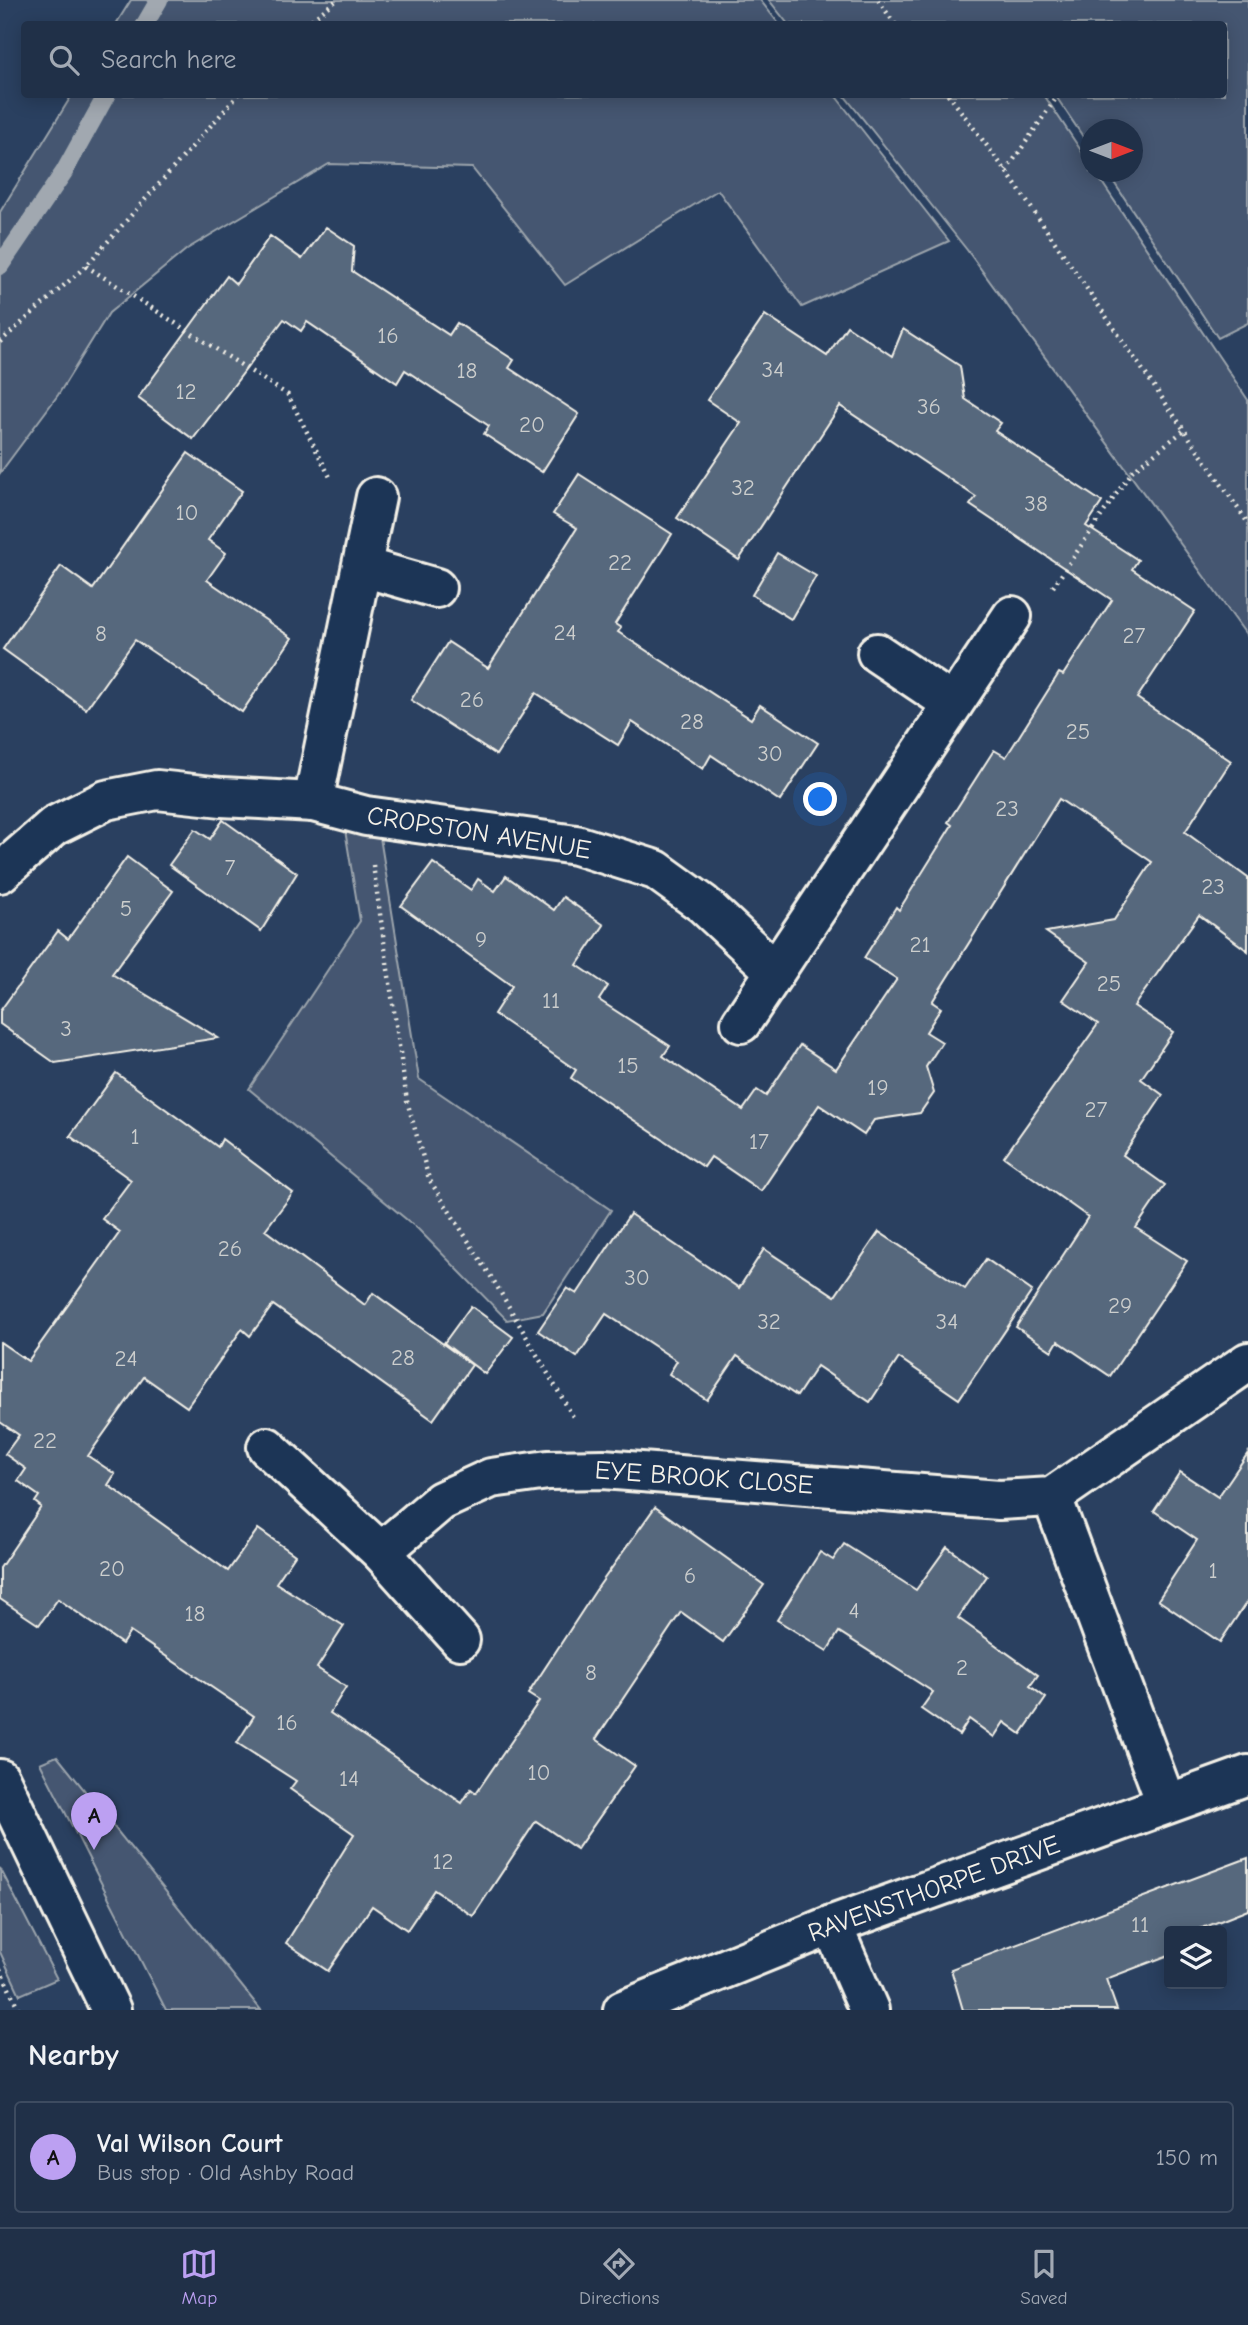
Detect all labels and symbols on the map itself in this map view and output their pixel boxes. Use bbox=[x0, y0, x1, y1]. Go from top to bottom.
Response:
north arrow bbox=[1080, 119, 1143, 182]
house number: 16 bbox=[377, 322, 399, 349]
house number: 34 bbox=[762, 356, 784, 383]
house number: 18 bbox=[457, 357, 477, 384]
house number: 12 bbox=[175, 378, 197, 405]
house number: 36 bbox=[917, 393, 941, 420]
house number: 20 bbox=[519, 411, 545, 438]
house number: 32 bbox=[731, 474, 755, 501]
house number: 38 bbox=[1024, 490, 1048, 517]
house number: 10 bbox=[175, 499, 199, 526]
house number: 22 bbox=[608, 549, 632, 576]
house number: 24 bbox=[553, 619, 577, 646]
house number: 8 bbox=[95, 620, 107, 647]
house number: 27 bbox=[1123, 622, 1146, 649]
house number: 26 bbox=[460, 686, 484, 713]
house number: 28 bbox=[680, 708, 704, 735]
house number: 25 bbox=[1066, 718, 1090, 745]
house number: 30 bbox=[757, 740, 783, 767]
your location bbox=[803, 782, 837, 816]
house number: 23 bbox=[995, 795, 1019, 822]
street label: CROPSTON AVENUE bbox=[365, 801, 593, 865]
house number: 7 bbox=[225, 854, 236, 881]
house number: 23 bbox=[1201, 873, 1225, 900]
house number: 5 bbox=[120, 895, 132, 922]
house number: 9 bbox=[475, 926, 487, 953]
house number: 21 bbox=[909, 931, 931, 958]
house number: 25 bbox=[1097, 970, 1121, 997]
house number: 11 bbox=[542, 987, 560, 1014]
house number: 3 bbox=[60, 1015, 72, 1042]
house number: 15 bbox=[617, 1052, 639, 1079]
house number: 19 bbox=[867, 1074, 889, 1101]
house number: 27 bbox=[1085, 1096, 1108, 1123]
house number: 1 bbox=[130, 1123, 140, 1150]
house number: 17 bbox=[749, 1128, 769, 1155]
house number: 26 bbox=[218, 1235, 242, 1262]
house number: 30 bbox=[624, 1264, 650, 1291]
house number: 29 bbox=[1108, 1292, 1132, 1319]
house number: 32 bbox=[757, 1308, 781, 1335]
house number: 34 bbox=[936, 1308, 958, 1335]
house number: 28 bbox=[391, 1344, 415, 1371]
house number: 24 bbox=[114, 1345, 138, 1372]
house number: 22 bbox=[33, 1427, 57, 1454]
street label: EYE BROOK CLOSE bbox=[594, 1455, 814, 1501]
house number: 20 bbox=[99, 1555, 125, 1582]
house number: 1 bbox=[1208, 1557, 1218, 1584]
house number: 6 bbox=[684, 1562, 696, 1589]
house number: 4 bbox=[848, 1597, 860, 1624]
house number: 18 bbox=[185, 1600, 205, 1627]
house number: 2 bbox=[956, 1654, 968, 1681]
house number: 8 bbox=[585, 1659, 597, 1686]
house number: 16 bbox=[276, 1709, 298, 1736]
house number: 10 bbox=[527, 1759, 551, 1786]
house number: 14 bbox=[339, 1765, 359, 1792]
pin: A bbox=[71, 1792, 117, 1850]
street label: RAVENSTHORPE DRIVE bbox=[804, 1829, 1064, 1949]
house number: 12 bbox=[432, 1848, 454, 1875]
house number: 11 bbox=[1131, 1911, 1149, 1938]

